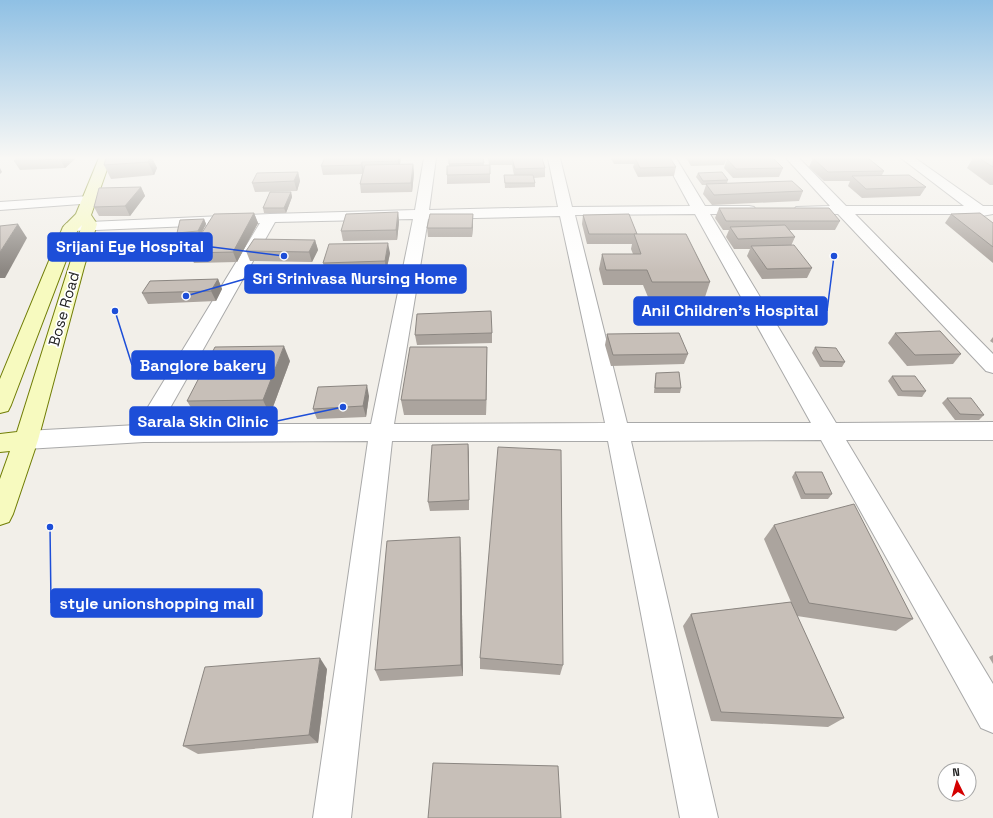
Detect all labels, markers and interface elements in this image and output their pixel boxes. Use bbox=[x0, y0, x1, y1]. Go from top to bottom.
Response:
callout: Srijani Eye Hospital bbox=[48, 233, 212, 261]
text: Srijani Eye Hospital bbox=[56, 236, 204, 257]
callout: Sri Srinivasa Nursing Home bbox=[245, 265, 466, 293]
text: Sri Srinivasa Nursing Home bbox=[253, 268, 457, 289]
street label: Bose Road bbox=[44, 269, 83, 348]
callout: Anil Children's Hospital bbox=[634, 297, 827, 325]
text: Anil Children's Hospital bbox=[641, 300, 819, 321]
callout: Banglore bakery bbox=[132, 351, 274, 379]
text: Banglore bakery bbox=[140, 355, 266, 376]
callout: Sarala Skin Clinic bbox=[130, 407, 277, 435]
text: Sarala Skin Clinic bbox=[137, 411, 269, 432]
callout: style unionshopping mall bbox=[51, 589, 262, 617]
text: style unionshopping mall bbox=[60, 593, 254, 614]
north arrow bbox=[937, 762, 977, 802]
text: N bbox=[952, 765, 960, 779]

